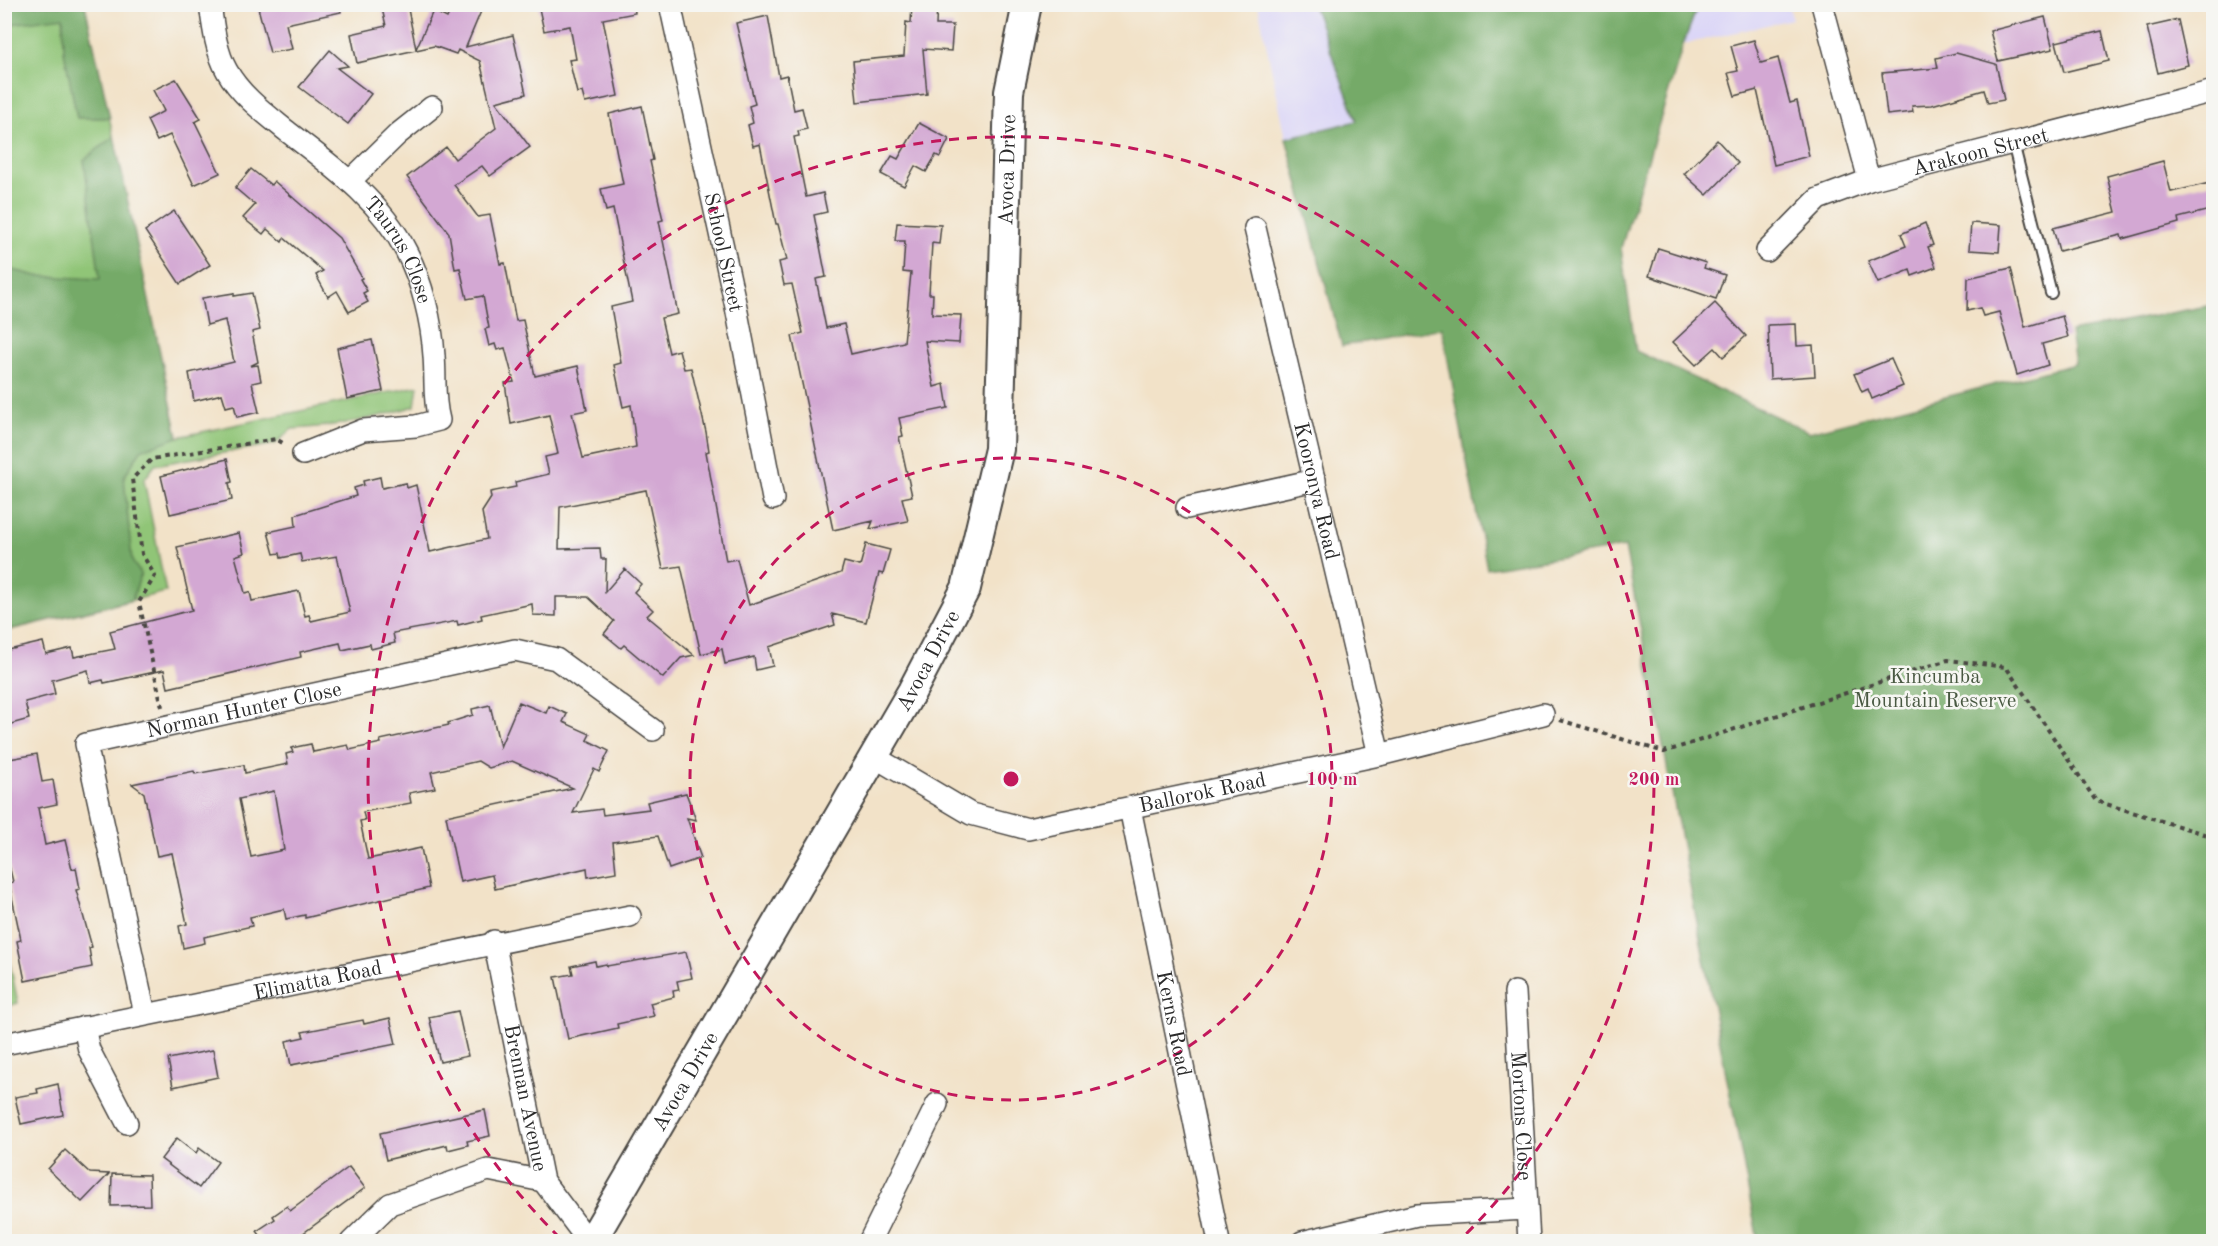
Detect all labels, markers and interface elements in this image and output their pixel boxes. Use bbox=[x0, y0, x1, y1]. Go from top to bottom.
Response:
street label: Avoca Drive bbox=[996, 114, 1020, 226]
street label: Arakoon Street bbox=[1910, 125, 2051, 180]
street label: School Street bbox=[699, 191, 746, 314]
street label: Taurus Close bbox=[360, 193, 434, 306]
street label: Kooronya Road bbox=[1289, 420, 1342, 562]
street label: Avoca Drive bbox=[894, 607, 964, 715]
park label: Kincumba Mountain Reserve bbox=[1853, 667, 2017, 712]
street label: Norman Hunter Close bbox=[145, 679, 344, 742]
centre of rings bbox=[1001, 769, 1021, 789]
street label: Ballorok Road bbox=[1137, 770, 1268, 817]
text: 100 m bbox=[1307, 771, 1357, 789]
text: 200 m bbox=[1629, 771, 1679, 789]
street label: Elimatta Road bbox=[252, 958, 384, 1005]
street label: Kerns Road bbox=[1152, 969, 1194, 1079]
street label: Brennan Avenue bbox=[499, 1023, 550, 1174]
street label: Avoca Drive bbox=[649, 1029, 723, 1135]
street label: Mortons Close bbox=[1506, 1051, 1535, 1181]

